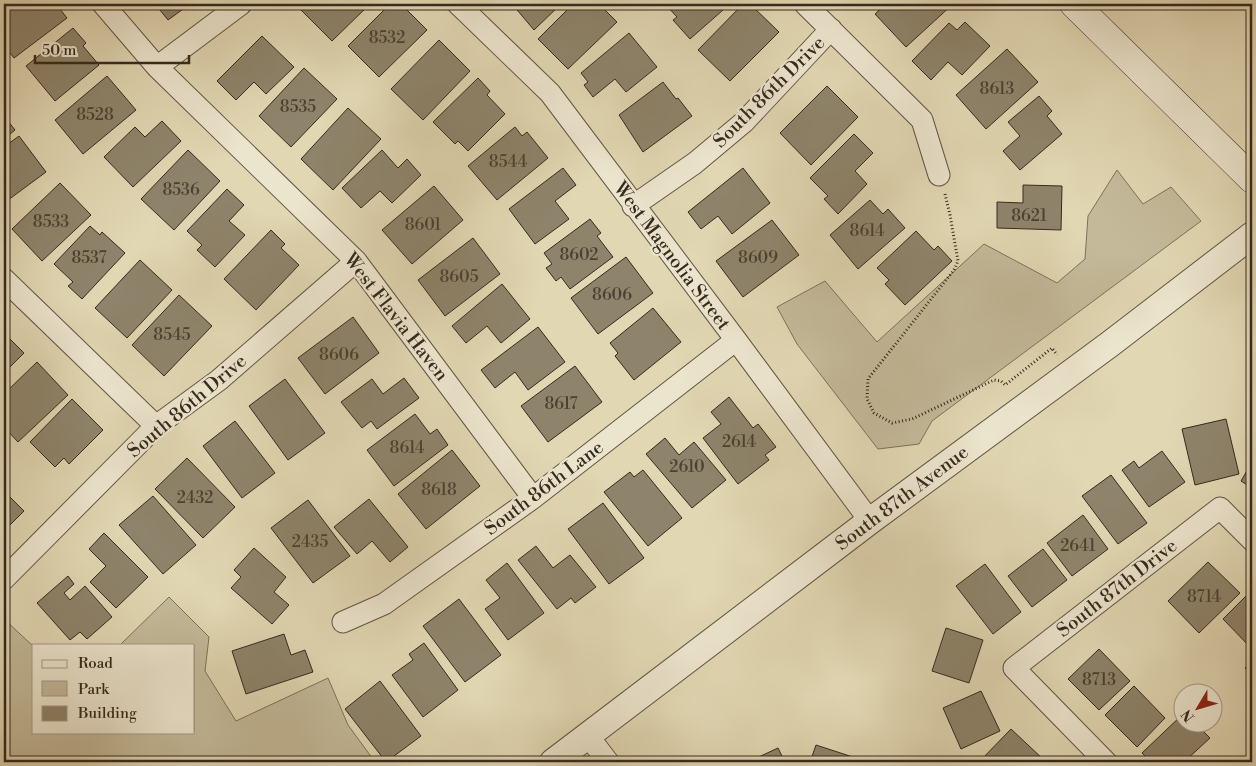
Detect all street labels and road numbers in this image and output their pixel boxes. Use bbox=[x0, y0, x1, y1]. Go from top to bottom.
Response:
street label: South 86th Drive bbox=[708, 31, 830, 153]
street label: West Magnolia Street bbox=[608, 176, 736, 335]
street label: West Flavia Haven bbox=[338, 247, 454, 386]
street label: South 86th Drive bbox=[122, 349, 252, 463]
street label: South 86th Lane bbox=[480, 435, 608, 541]
street label: South 87th Avenue bbox=[831, 440, 973, 556]
street label: South 87th Drive bbox=[1052, 534, 1182, 642]

